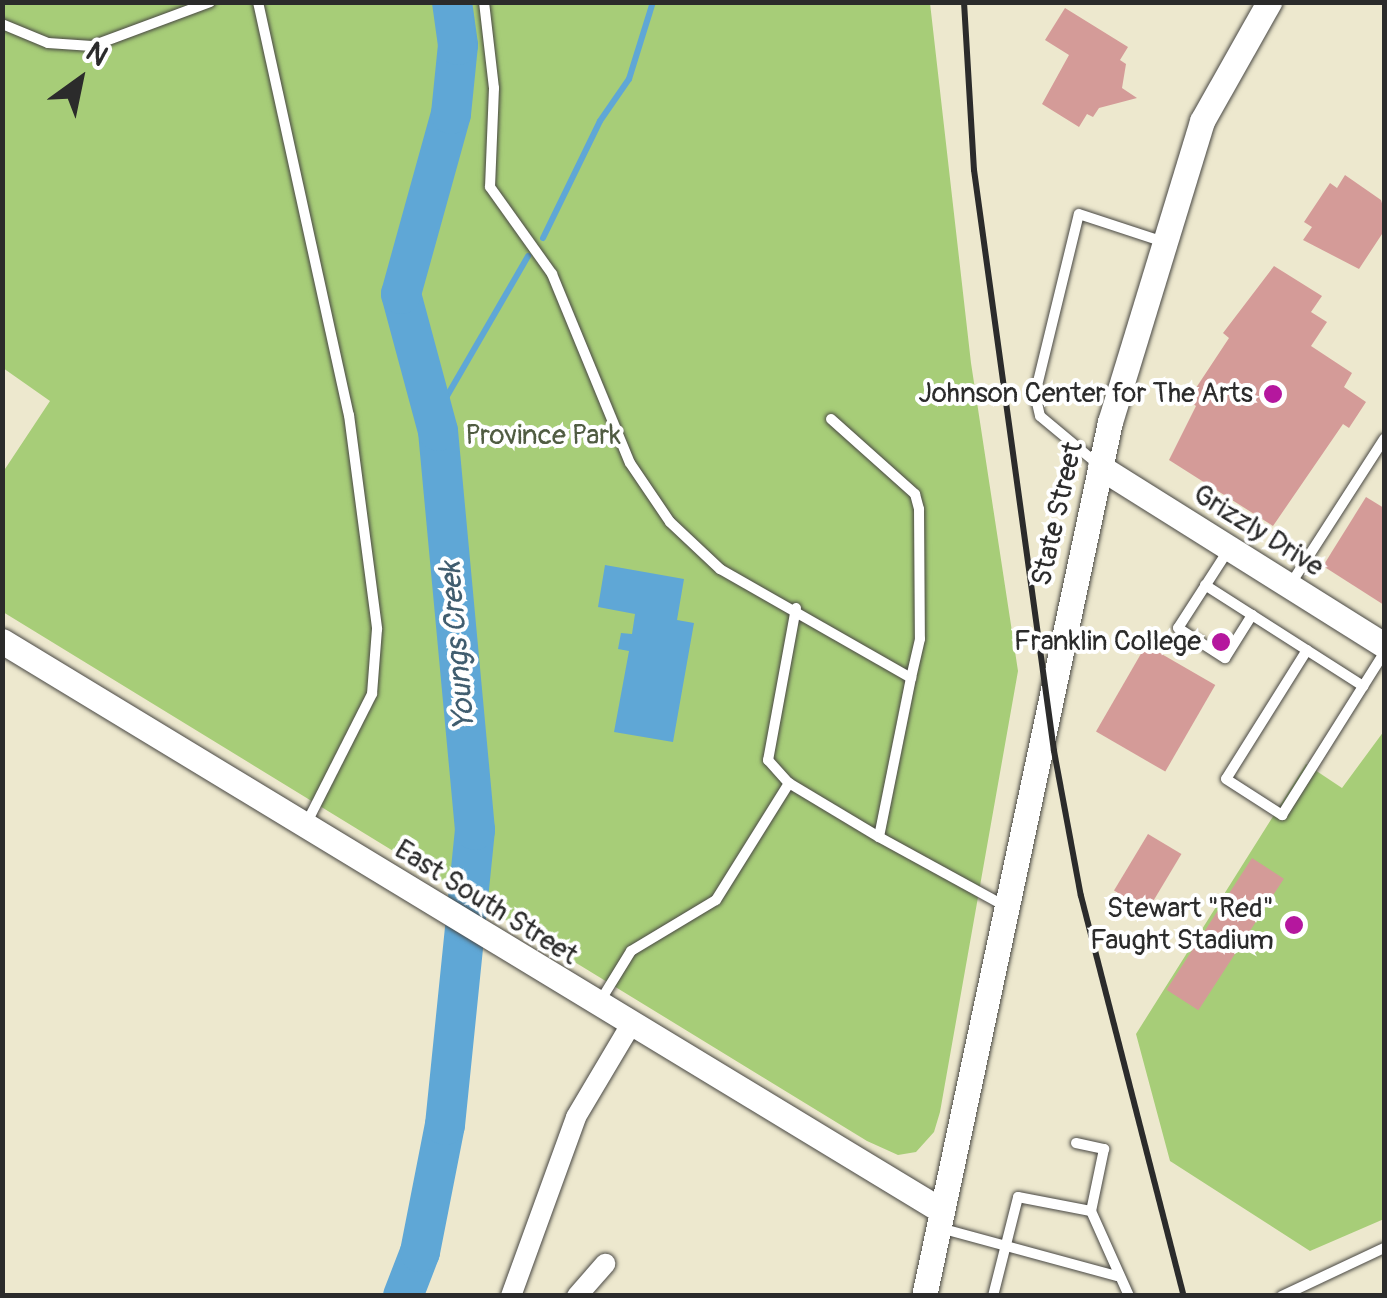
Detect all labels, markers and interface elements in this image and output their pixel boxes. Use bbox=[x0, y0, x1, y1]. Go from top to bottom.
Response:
north arrow bbox=[30, 30, 130, 130]
text: N bbox=[79, 35, 114, 74]
place label: Johnson Center for The Arts bbox=[918, 377, 1253, 411]
marker: Johnson Center for The Arts bbox=[1262, 383, 1284, 405]
park label: Province Park bbox=[465, 419, 621, 453]
street label: State Street bbox=[1025, 439, 1091, 589]
street label: Grizzly Drive bbox=[1187, 478, 1329, 584]
water label: Youngs Creek bbox=[433, 560, 483, 732]
place label: Franklin College bbox=[1014, 625, 1201, 659]
marker: Franklin College bbox=[1210, 631, 1232, 653]
street label: East South Street bbox=[388, 833, 584, 973]
place label: Stewart "Red" Faught Stadium bbox=[1090, 892, 1274, 958]
marker: Stewart "Red" Faught Stadium bbox=[1283, 914, 1305, 936]

